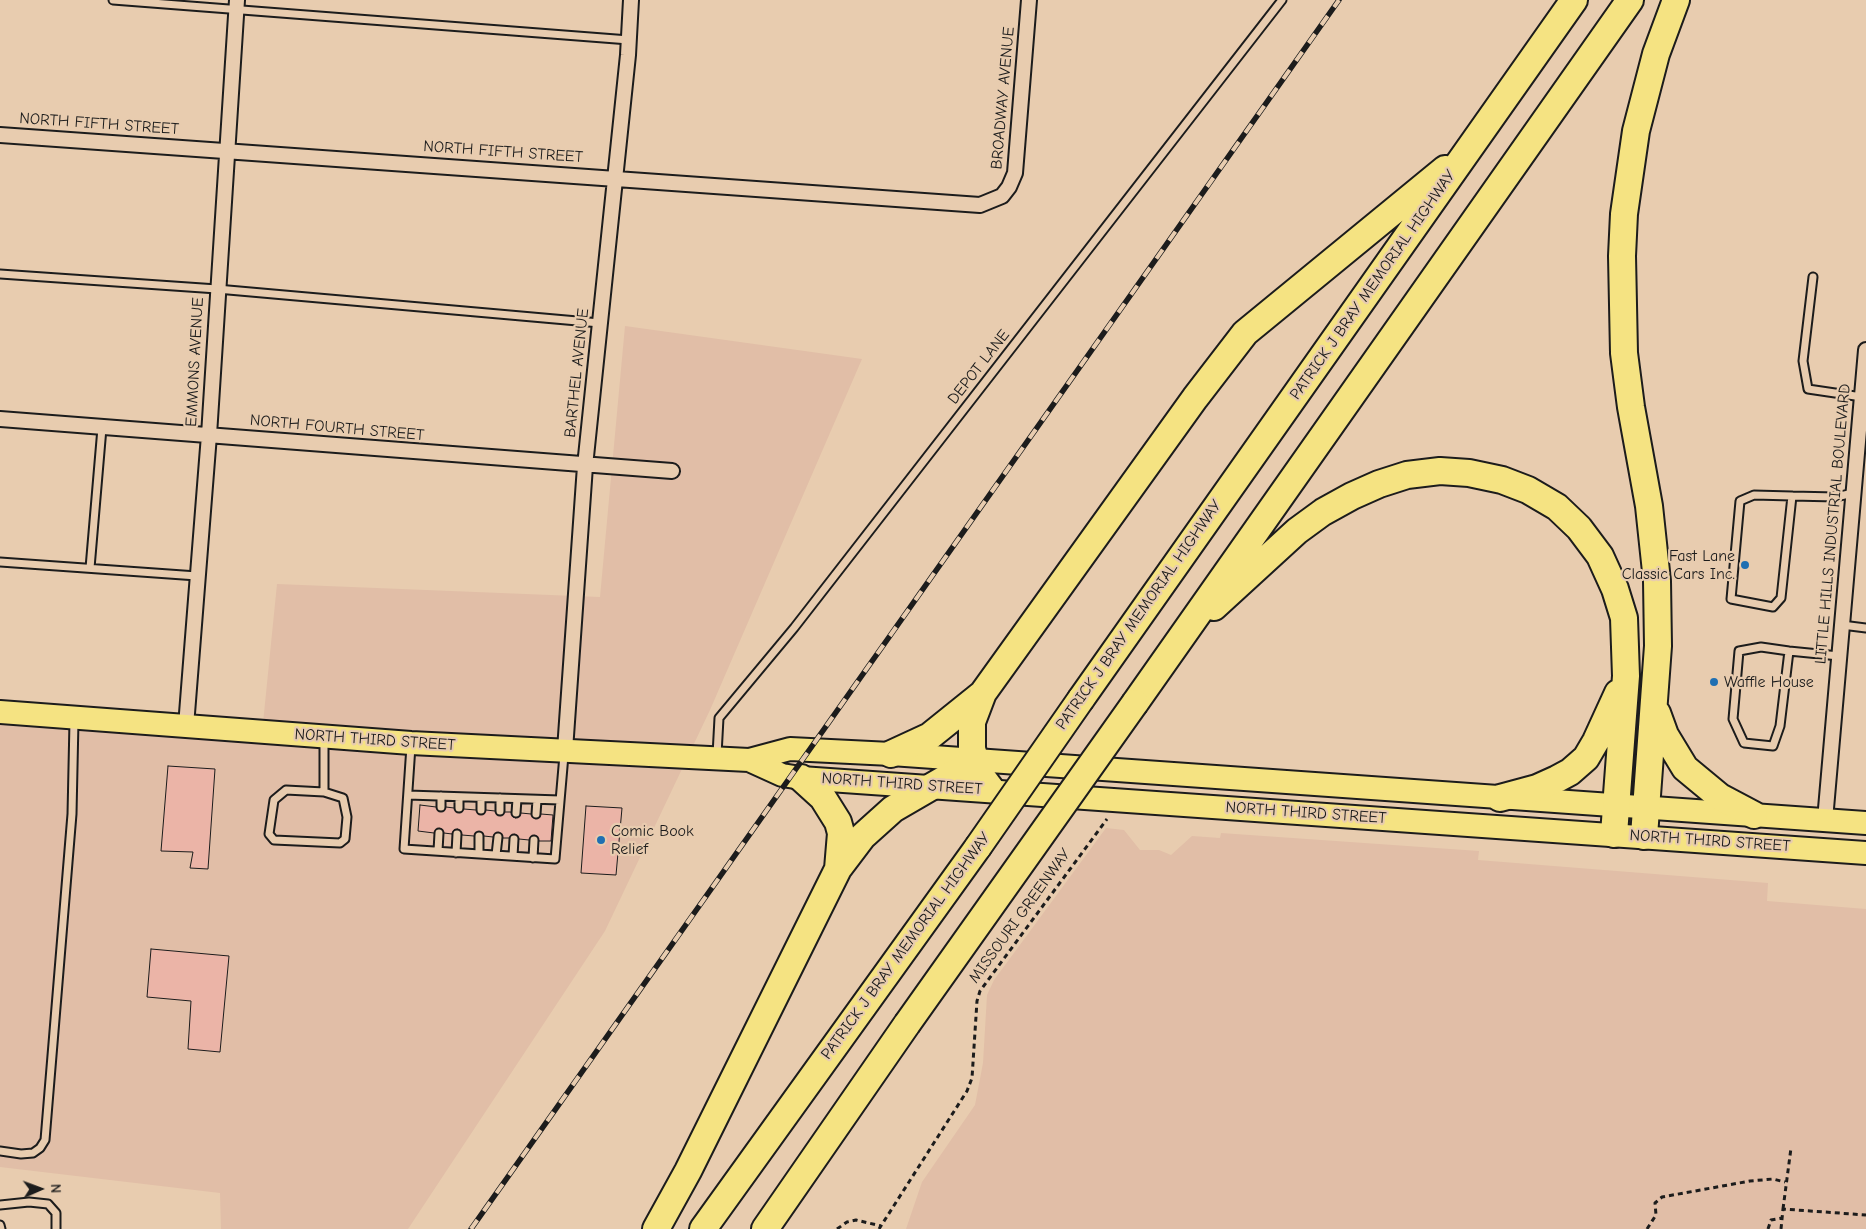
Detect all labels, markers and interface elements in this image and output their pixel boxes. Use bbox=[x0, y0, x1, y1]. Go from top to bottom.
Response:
street label: BROADWAY AVENUE bbox=[987, 26, 1019, 170]
street label: NORTH FIFTH STREET bbox=[19, 109, 179, 139]
street label: NORTH FIFTH STREET bbox=[423, 137, 583, 167]
street label: PATRICK J BRAY MEMORIAL HIGHWAY bbox=[1286, 166, 1460, 404]
street label: EMMONS AVENUE bbox=[182, 297, 208, 427]
street label: BARTHEL AVENUE bbox=[561, 307, 593, 439]
street label: DEPOT LANE bbox=[944, 326, 1014, 408]
street label: LITTLE HILLS INDUSTRIAL BOULEVARD bbox=[1811, 383, 1855, 665]
street label: NORTH FOURTH STREET bbox=[249, 411, 425, 445]
street label: PATRICK J BRAY MEMORIAL HIGHWAY bbox=[1052, 496, 1226, 734]
place label: Fast Lane Classic Cars Inc. bbox=[1622, 546, 1735, 584]
marker: Fast Lane Classic Cars Inc. bbox=[1739, 559, 1751, 571]
place label: Waffle House bbox=[1724, 672, 1814, 692]
marker: Waffle House bbox=[1708, 676, 1720, 688]
street label: NORTH THIRD STREET bbox=[294, 725, 456, 755]
street label: NORTH THIRD STREET bbox=[821, 769, 983, 799]
street label: NORTH THIRD STREET bbox=[1225, 798, 1387, 828]
place label: Comic Book Relief bbox=[611, 821, 694, 859]
street label: NORTH THIRD STREET bbox=[1629, 826, 1791, 856]
street label: PATRICK J BRAY MEMORIAL HIGHWAY bbox=[817, 829, 995, 1063]
marker: Comic Book Relief bbox=[595, 834, 607, 846]
street label: MISSOURI GREENWAY bbox=[965, 845, 1075, 987]
north arrow bbox=[15, 1164, 65, 1214]
text: N bbox=[47, 1184, 64, 1193]

